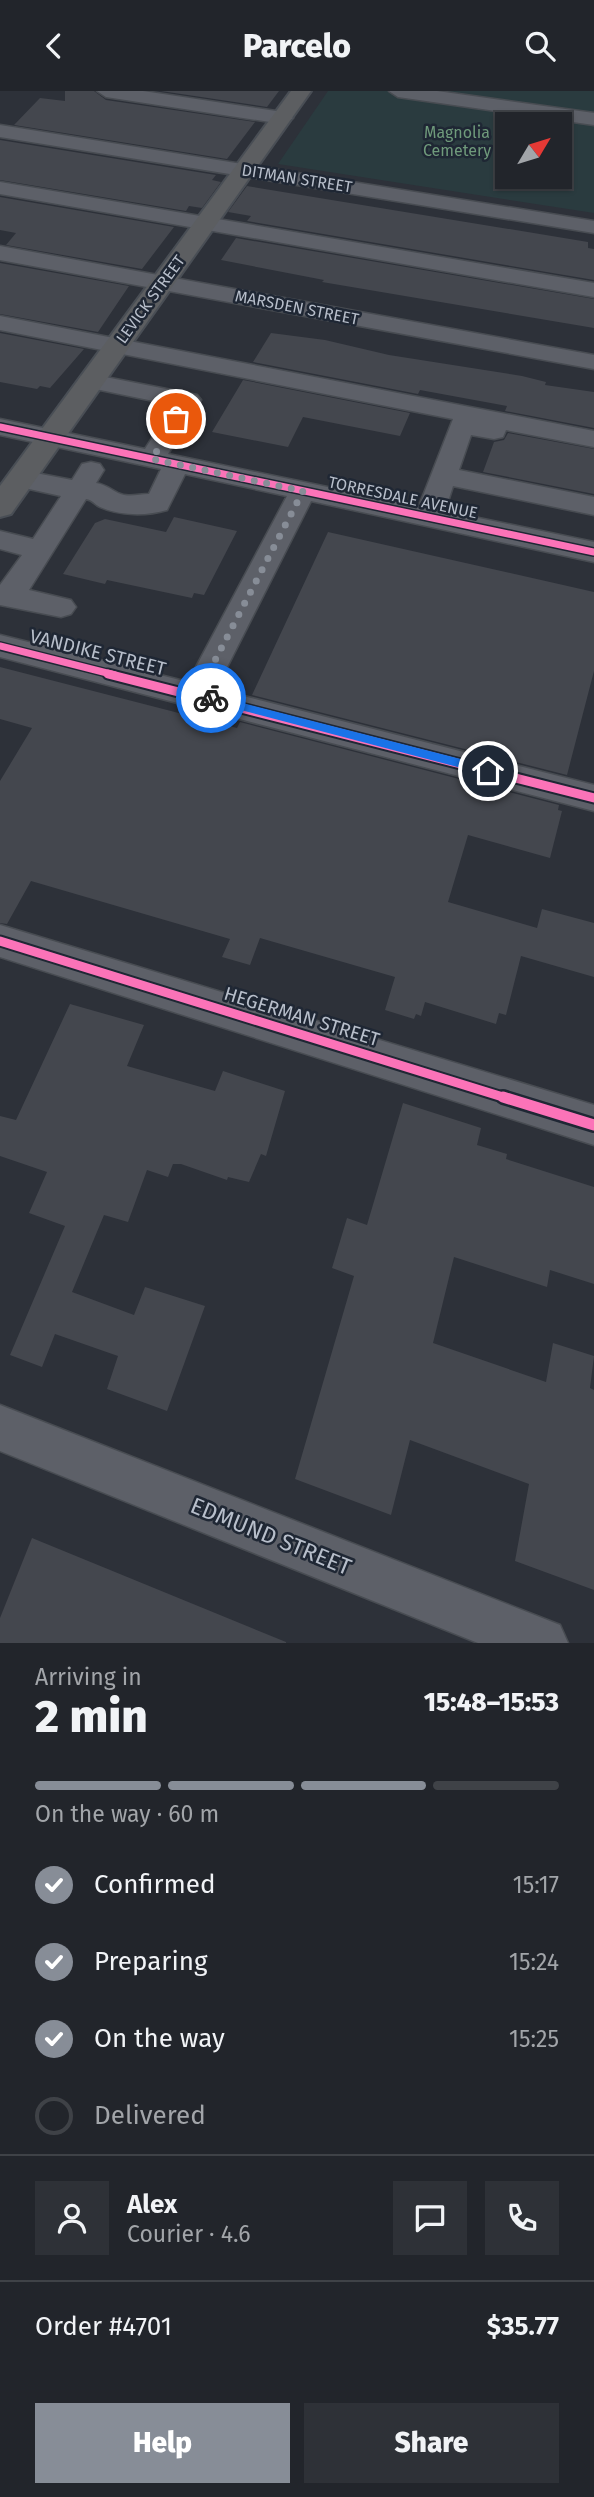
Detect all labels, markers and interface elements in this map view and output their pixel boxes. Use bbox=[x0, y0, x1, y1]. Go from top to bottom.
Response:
icon: back bbox=[35, 27, 73, 65]
text: Parcelo bbox=[243, 27, 351, 65]
icon: search bbox=[521, 27, 559, 65]
north arrow bbox=[495, 112, 572, 189]
map controls bbox=[495, 112, 572, 189]
park label: Magnolia Cemetery bbox=[423, 123, 491, 160]
street label: DITMAN STREET bbox=[240, 160, 354, 197]
street label: LEVICK STREET bbox=[112, 251, 189, 347]
street label: MARSDEN STREET bbox=[233, 286, 361, 329]
pin bbox=[146, 389, 206, 449]
icon: bag bbox=[157, 400, 195, 438]
street label: TORRESDALE AVENUE bbox=[327, 472, 479, 523]
street label: VANDIKE STREET bbox=[27, 624, 169, 681]
courier bbox=[176, 663, 246, 733]
icon: bike bbox=[192, 679, 230, 717]
pin bbox=[458, 741, 518, 801]
icon: home bbox=[469, 752, 507, 790]
street label: HEGERMAN STREET bbox=[221, 982, 383, 1051]
street label: EDMUND STREET bbox=[186, 1491, 356, 1581]
text: Arriving in bbox=[35, 1663, 142, 1691]
text: 15:48–15:53 bbox=[424, 1687, 559, 1718]
text: 2 min bbox=[35, 1689, 148, 1744]
text: On the way · 60 m bbox=[35, 1800, 219, 1828]
icon: check bbox=[35, 1866, 73, 1904]
text: Confirmed bbox=[94, 1869, 215, 1900]
text: 15:17 bbox=[513, 1871, 559, 1899]
icon: check bbox=[35, 1943, 73, 1981]
text: Preparing bbox=[94, 1946, 207, 1977]
text: 15:24 bbox=[509, 1948, 559, 1976]
icon: check bbox=[35, 2020, 73, 2058]
text: On the way bbox=[94, 2023, 225, 2054]
text: 15:25 bbox=[509, 2025, 559, 2053]
text: Delivered bbox=[94, 2100, 206, 2131]
button: person bbox=[35, 2181, 109, 2255]
button: chat bbox=[393, 2181, 467, 2255]
button: phone bbox=[485, 2181, 559, 2255]
text: Alex bbox=[127, 2189, 177, 2220]
text: Courier · 4.6 bbox=[127, 2220, 251, 2248]
text: Order #4701 bbox=[35, 2311, 172, 2342]
text: $35.77 bbox=[487, 2311, 559, 2342]
button: Help bbox=[35, 2403, 290, 2483]
button: Share bbox=[304, 2403, 559, 2483]

